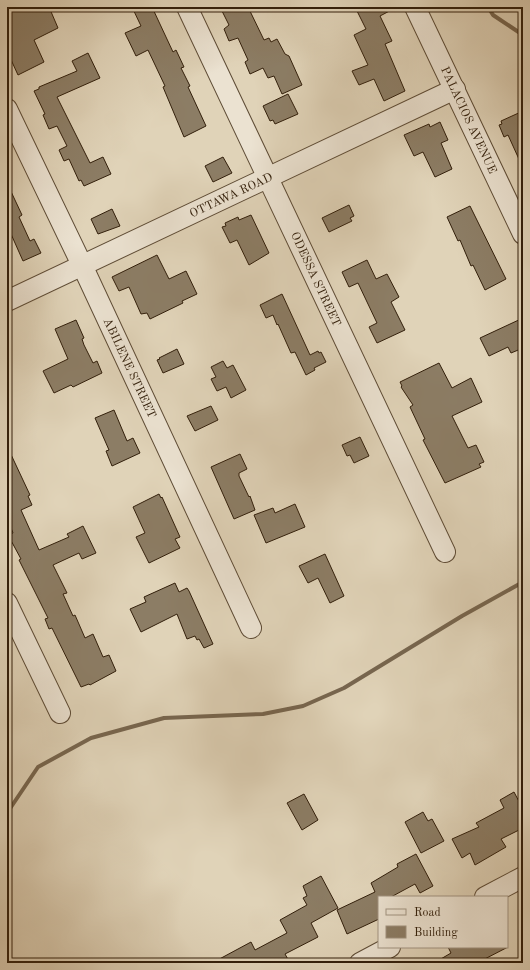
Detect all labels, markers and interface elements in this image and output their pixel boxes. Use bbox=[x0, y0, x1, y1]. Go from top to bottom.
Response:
street label: PALACIOS AVENUE bbox=[438, 65, 498, 176]
street label: OTTAWA ROAD bbox=[188, 171, 275, 220]
street label: ODESSA STREET bbox=[288, 230, 342, 329]
street label: ABILENE STREET bbox=[101, 316, 158, 420]
legend bbox=[378, 896, 508, 948]
text: Road bbox=[414, 907, 441, 919]
text: Building bbox=[414, 927, 458, 939]

